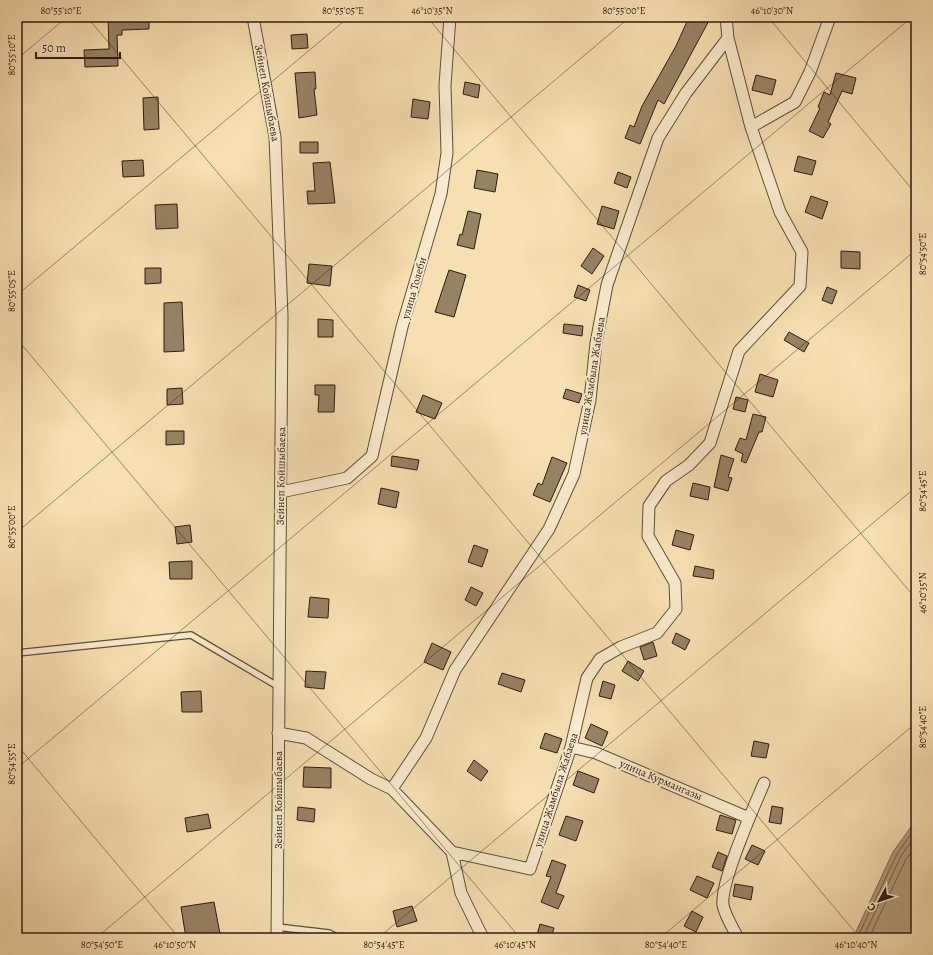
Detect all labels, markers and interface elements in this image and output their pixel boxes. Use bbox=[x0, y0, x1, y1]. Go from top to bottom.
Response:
text: 80°55'10"E bbox=[40, 4, 82, 17]
text: 80°55'05"E bbox=[322, 4, 364, 17]
text: 46°10'35"N bbox=[411, 4, 453, 17]
text: 80°55'00"E bbox=[602, 4, 646, 17]
text: 46°10'30"N bbox=[751, 4, 793, 17]
text: 80°55'10"E bbox=[5, 34, 18, 76]
scale bar bbox=[36, 34, 120, 60]
text: 50 m bbox=[42, 40, 66, 56]
street label: Зейнеп Койшыбаева bbox=[251, 43, 283, 144]
text: 80°54'50"E bbox=[916, 233, 929, 275]
street label: улица Толеби bbox=[398, 255, 430, 322]
text: 80°55'05"E bbox=[5, 270, 18, 312]
street label: улица Жамбыла Жабаева bbox=[575, 315, 609, 437]
street label: Зейнеп Койшыбаева bbox=[273, 426, 289, 525]
text: 80°54'45"E bbox=[916, 470, 929, 512]
text: 80°55'00"E bbox=[5, 505, 18, 549]
text: 46°10'35"N bbox=[916, 572, 929, 614]
text: 80°54'40"E bbox=[916, 706, 929, 748]
street label: улица Жамбыла Жабаева bbox=[530, 730, 582, 850]
text: 80°54'55"E bbox=[5, 743, 18, 785]
street label: Зейнеп Койшыбаева bbox=[271, 750, 286, 849]
street label: улица Курмангазы bbox=[617, 755, 705, 804]
north arrow bbox=[859, 881, 899, 921]
text: С bbox=[864, 900, 880, 915]
text: 80°54'50"E bbox=[81, 938, 123, 951]
text: 46°10'50"N bbox=[154, 938, 196, 951]
text: 80°54'45"E bbox=[363, 938, 405, 951]
text: 46°10'45"N bbox=[494, 938, 536, 951]
text: 80°54'40"E bbox=[645, 938, 687, 951]
text: 46°10'40"N bbox=[835, 938, 877, 951]

